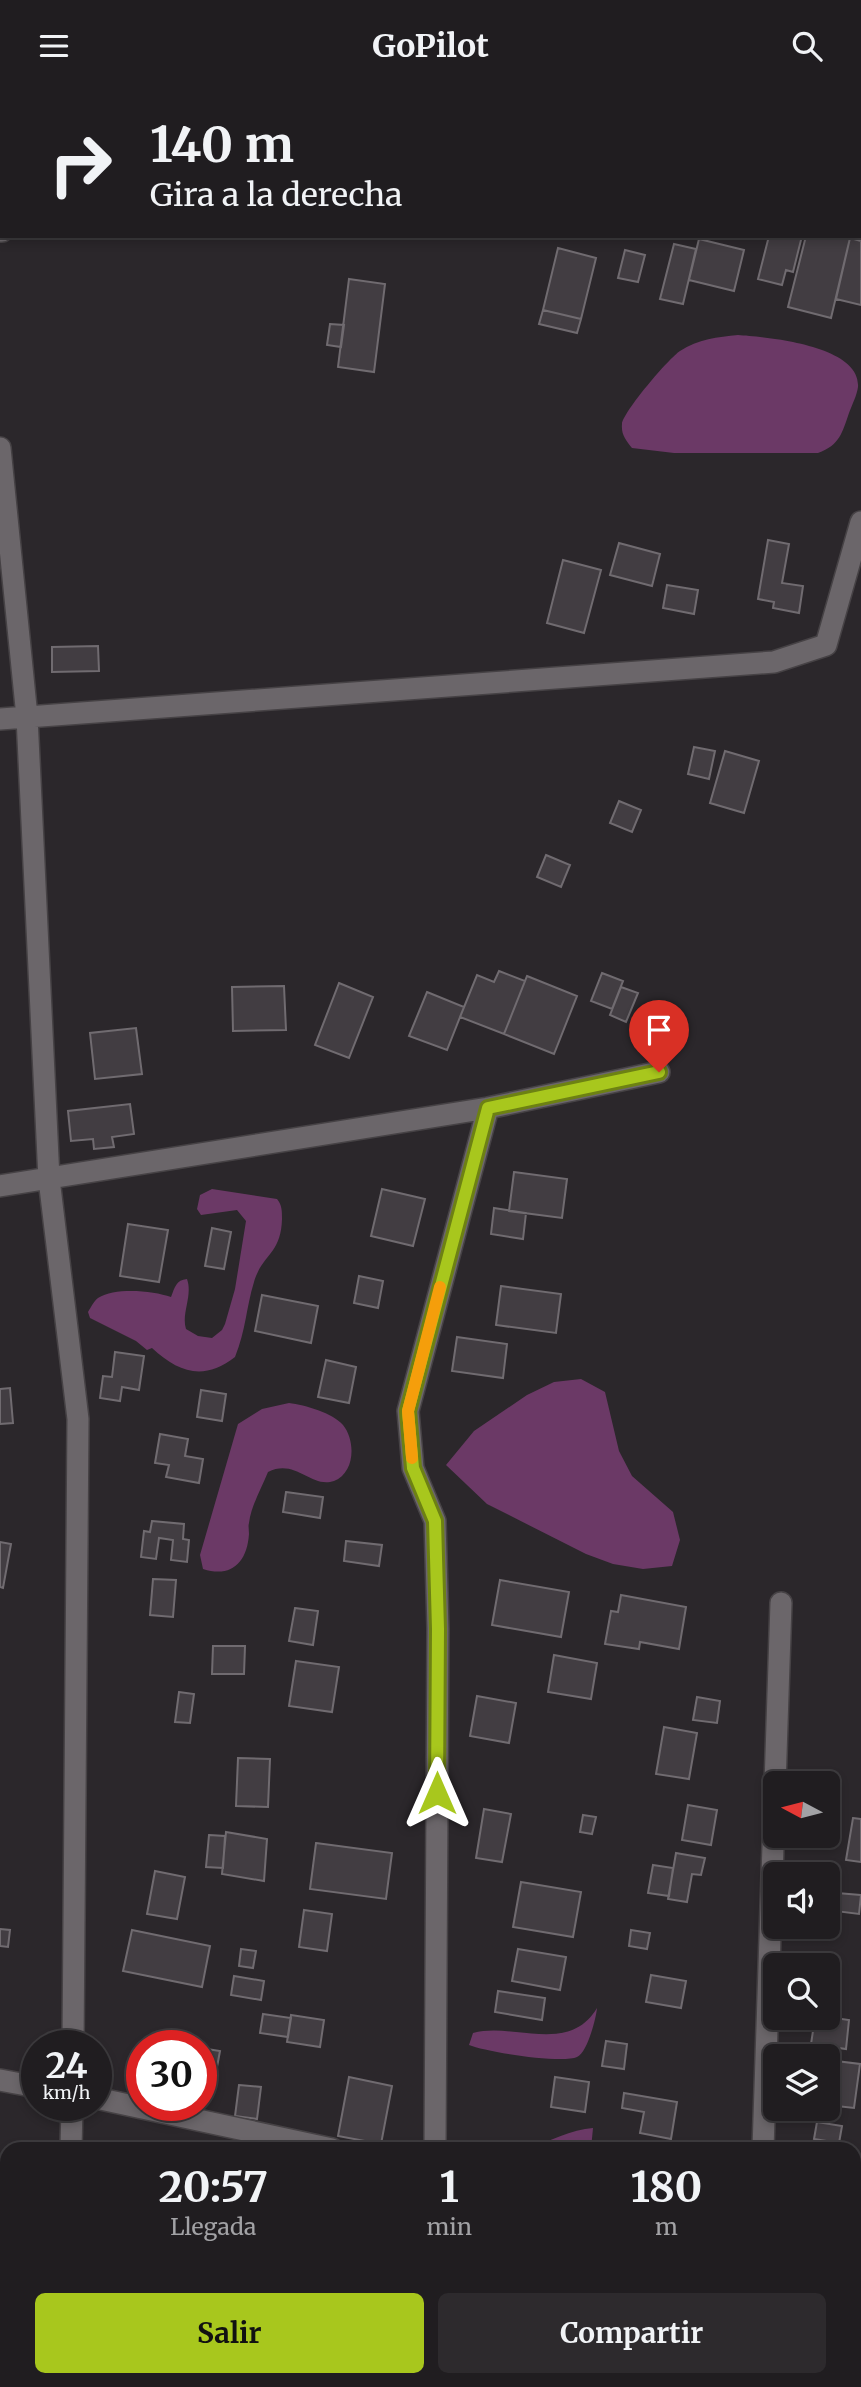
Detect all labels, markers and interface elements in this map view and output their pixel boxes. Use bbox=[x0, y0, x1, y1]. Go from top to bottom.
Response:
text: GoPilot bbox=[372, 26, 489, 66]
icon: menu bbox=[35, 27, 73, 65]
icon: search bbox=[788, 27, 826, 65]
text: 140 m bbox=[150, 114, 294, 175]
icon: right bbox=[35, 119, 126, 210]
text: Gira a la derecha bbox=[150, 175, 403, 215]
pin bbox=[629, 1000, 689, 1072]
icon: arrive bbox=[640, 1011, 678, 1049]
position arrow bbox=[400, 1756, 474, 1830]
north arrow bbox=[763, 1771, 840, 1848]
map controls bbox=[763, 1771, 840, 2121]
button: sound bbox=[763, 1862, 840, 1939]
button: search bbox=[763, 1953, 840, 2030]
speed limit sign: 30 bbox=[126, 2030, 217, 2121]
text: 24 bbox=[45, 2044, 88, 2088]
button: layers bbox=[763, 2044, 840, 2121]
text: km/h bbox=[43, 2081, 90, 2104]
text: 20:57 bbox=[159, 2161, 268, 2213]
text: 1 bbox=[440, 2161, 459, 2213]
text: 180 bbox=[631, 2161, 702, 2213]
text: Llegada bbox=[170, 2212, 256, 2241]
text: min bbox=[427, 2212, 472, 2241]
text: m bbox=[655, 2212, 678, 2241]
button: Salir bbox=[35, 2293, 424, 2373]
button: Compartir bbox=[438, 2293, 826, 2373]

